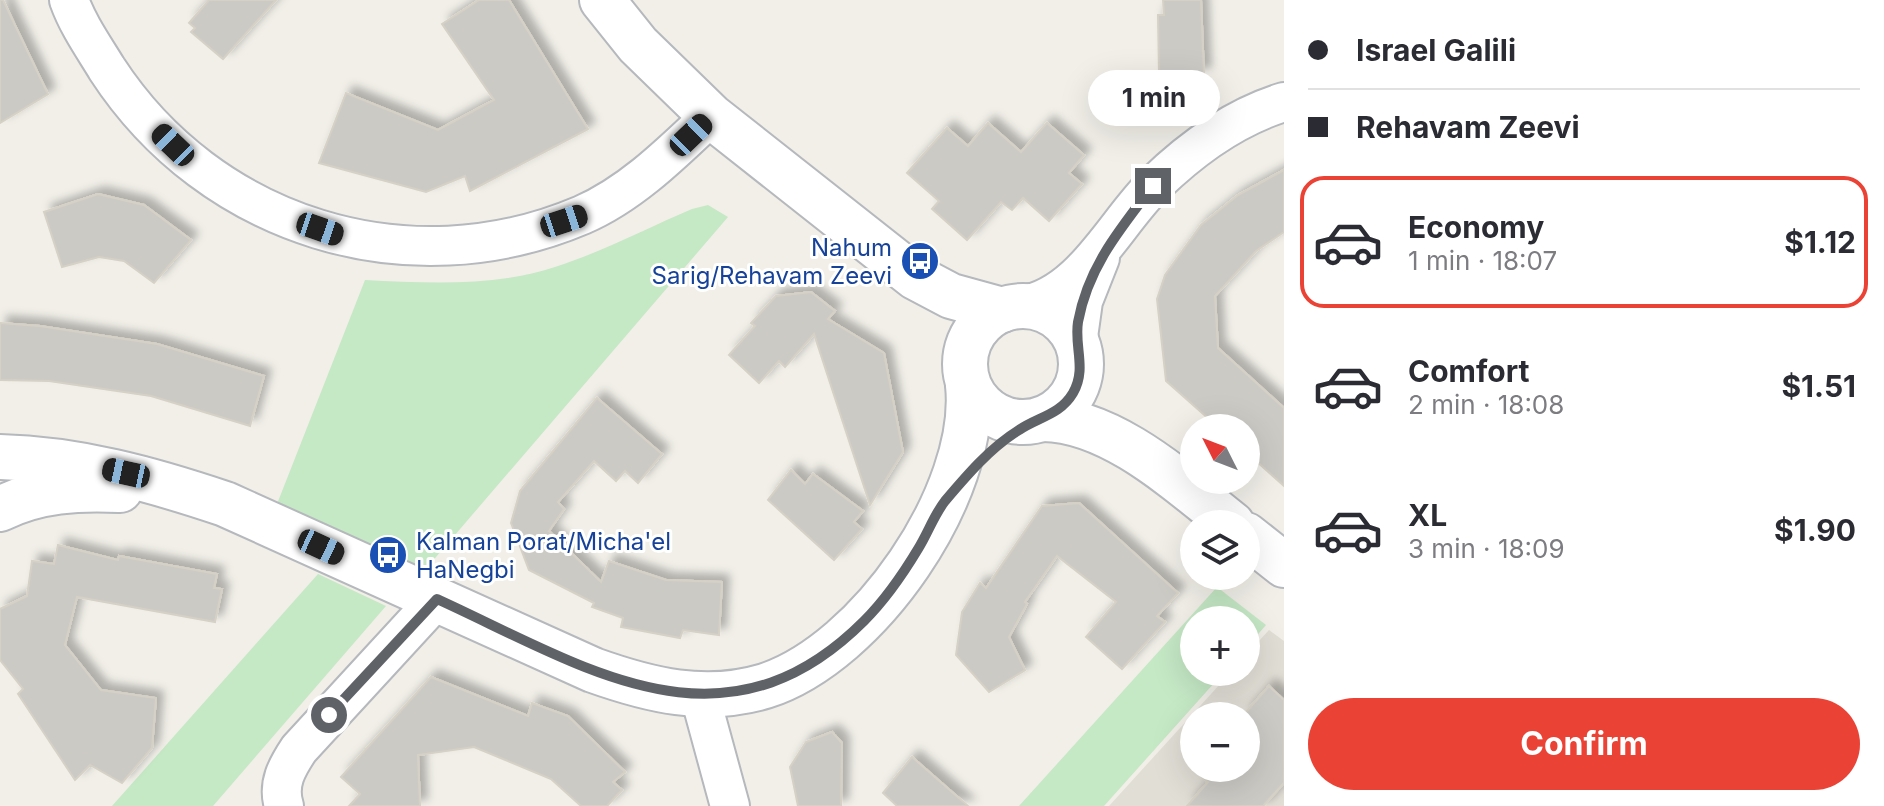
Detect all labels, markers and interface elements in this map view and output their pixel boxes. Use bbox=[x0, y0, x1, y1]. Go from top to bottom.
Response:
text: Israel Galili bbox=[1356, 32, 1516, 68]
callout: 1 min bbox=[1087, 70, 1219, 126]
text: 1 min bbox=[1122, 82, 1186, 113]
text: Rehavam Zeevi bbox=[1356, 109, 1580, 145]
car bbox=[665, 110, 717, 160]
car bbox=[147, 120, 199, 170]
route end bbox=[1135, 168, 1171, 204]
car bbox=[537, 202, 591, 240]
icon: car bbox=[1312, 206, 1384, 278]
text: Economy bbox=[1408, 209, 1544, 245]
car bbox=[293, 210, 347, 248]
text: $1.12 bbox=[1784, 224, 1856, 260]
place label: Nahum Sarig/Rehavam Zeevi bbox=[652, 233, 892, 290]
bus stop icon: Nahum Sarig/Rehavam Zeevi bbox=[899, 240, 941, 282]
text: 1 min · 18:07 bbox=[1408, 245, 1557, 276]
icon: car bbox=[1312, 350, 1384, 422]
text: Comfort bbox=[1408, 353, 1529, 389]
text: $1.51 bbox=[1781, 368, 1856, 404]
text: 2 min · 18:08 bbox=[1408, 389, 1564, 420]
north arrow bbox=[1180, 414, 1260, 494]
map controls bbox=[1180, 414, 1260, 782]
car bbox=[100, 456, 152, 490]
icon: car bbox=[1312, 494, 1384, 566]
text: XL bbox=[1408, 497, 1447, 533]
button: layers bbox=[1180, 510, 1260, 590]
text: $1.90 bbox=[1774, 512, 1856, 548]
car bbox=[294, 526, 348, 568]
place label: Kalman Porat/Micha'el HaNegbi bbox=[416, 527, 671, 584]
text: 3 min · 18:09 bbox=[1408, 533, 1565, 564]
bus stop icon: Kalman Porat/Micha'el HaNegbi bbox=[367, 534, 409, 576]
button: + bbox=[1180, 606, 1260, 686]
route start bbox=[311, 697, 347, 733]
button: Confirm bbox=[1308, 698, 1860, 790]
button: − bbox=[1180, 702, 1260, 782]

